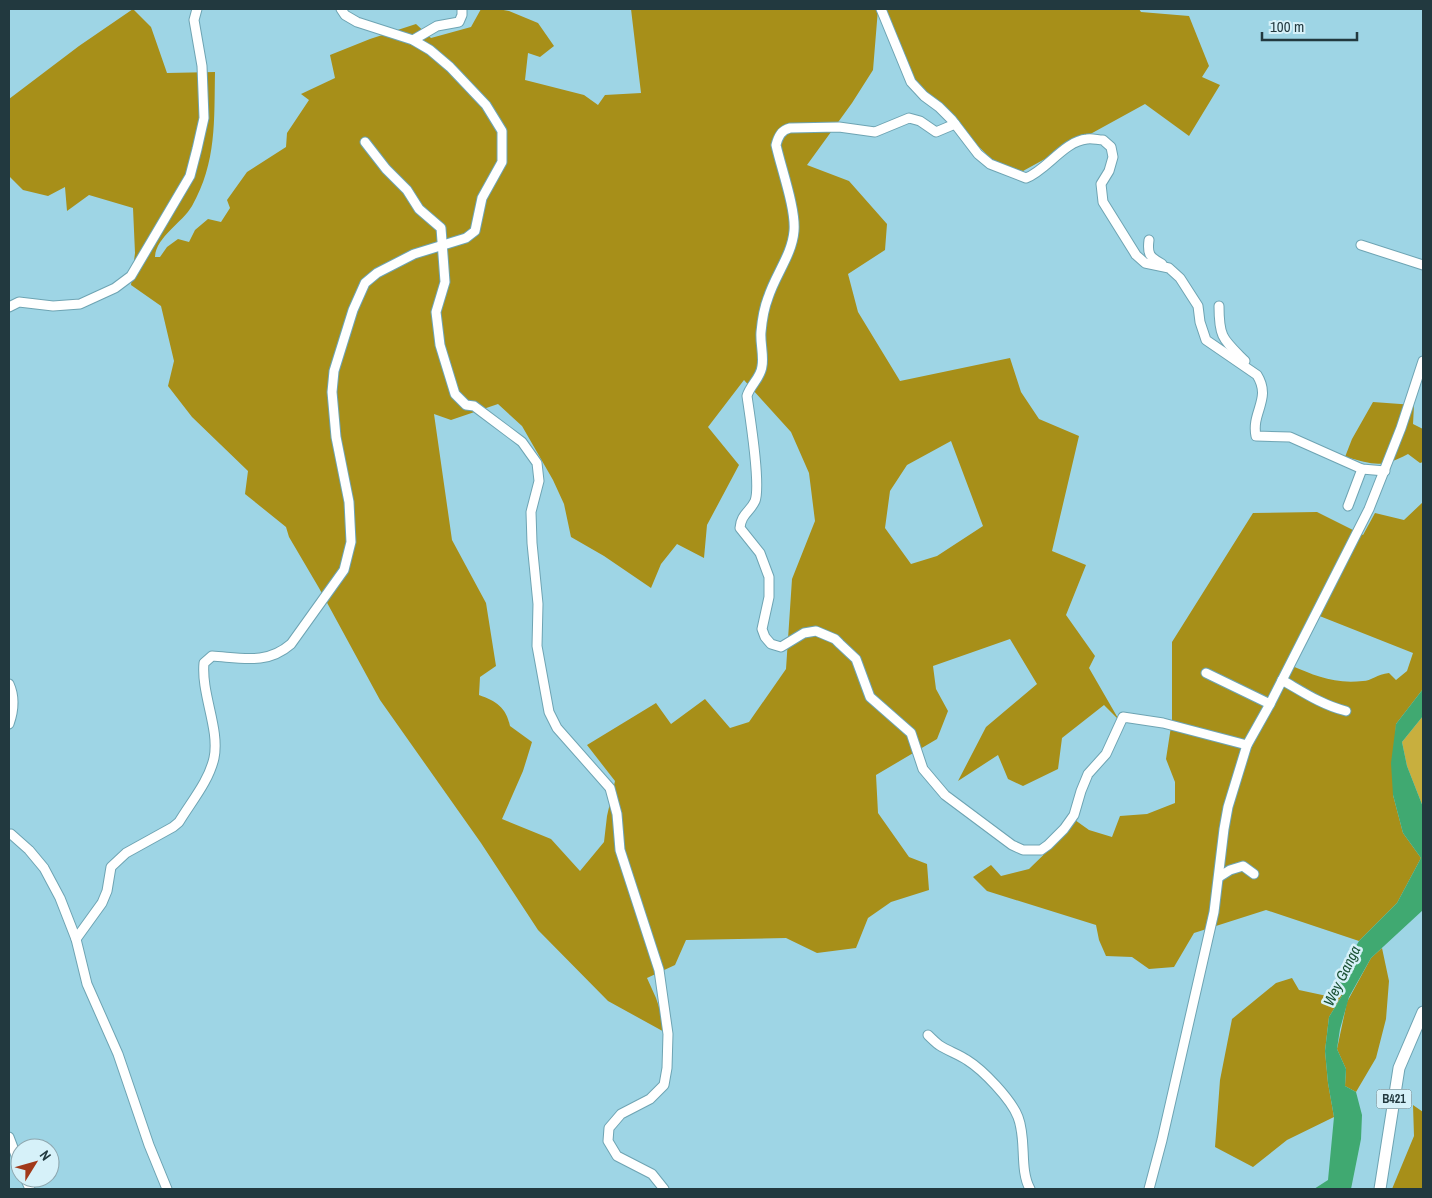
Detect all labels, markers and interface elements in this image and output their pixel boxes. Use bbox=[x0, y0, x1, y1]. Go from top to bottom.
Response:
scale bar bbox=[1262, 10, 1357, 42]
text: 100 m bbox=[1270, 16, 1304, 37]
water label: Wey Ganga bbox=[1318, 942, 1365, 1009]
road number: B421 bbox=[1376, 1090, 1412, 1108]
north arrow bbox=[10, 1138, 60, 1188]
text: N bbox=[36, 1146, 55, 1164]

